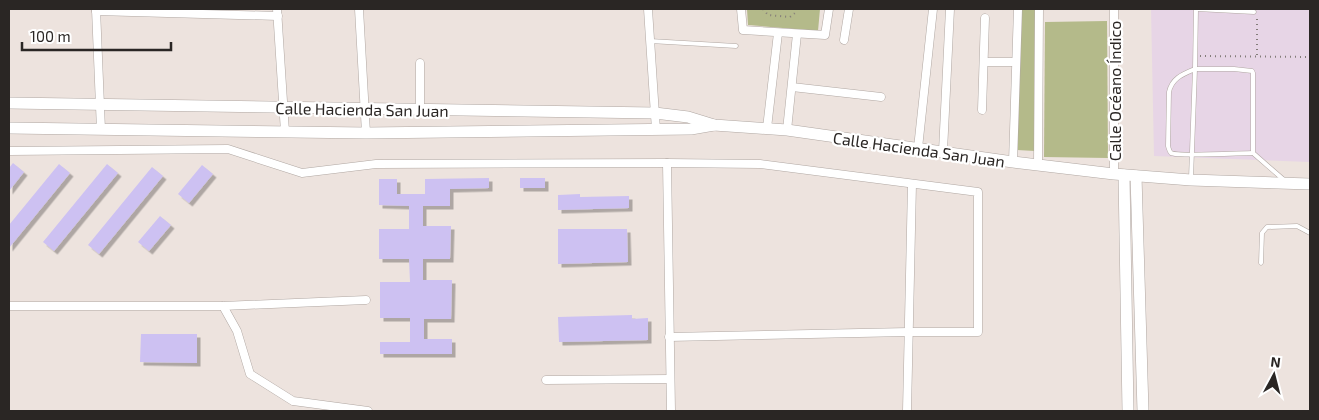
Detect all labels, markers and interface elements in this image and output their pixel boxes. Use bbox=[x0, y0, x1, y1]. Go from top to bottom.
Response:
scale bar bbox=[22, 20, 171, 52]
street label: Calle Océano Índico bbox=[1105, 21, 1124, 161]
text: 100 m bbox=[30, 27, 71, 45]
street label: Calle Hacienda San Juan bbox=[275, 98, 449, 120]
street label: Calle Hacienda San Juan bbox=[832, 128, 1006, 170]
north arrow bbox=[1249, 350, 1299, 400]
text: N bbox=[1270, 353, 1282, 371]

